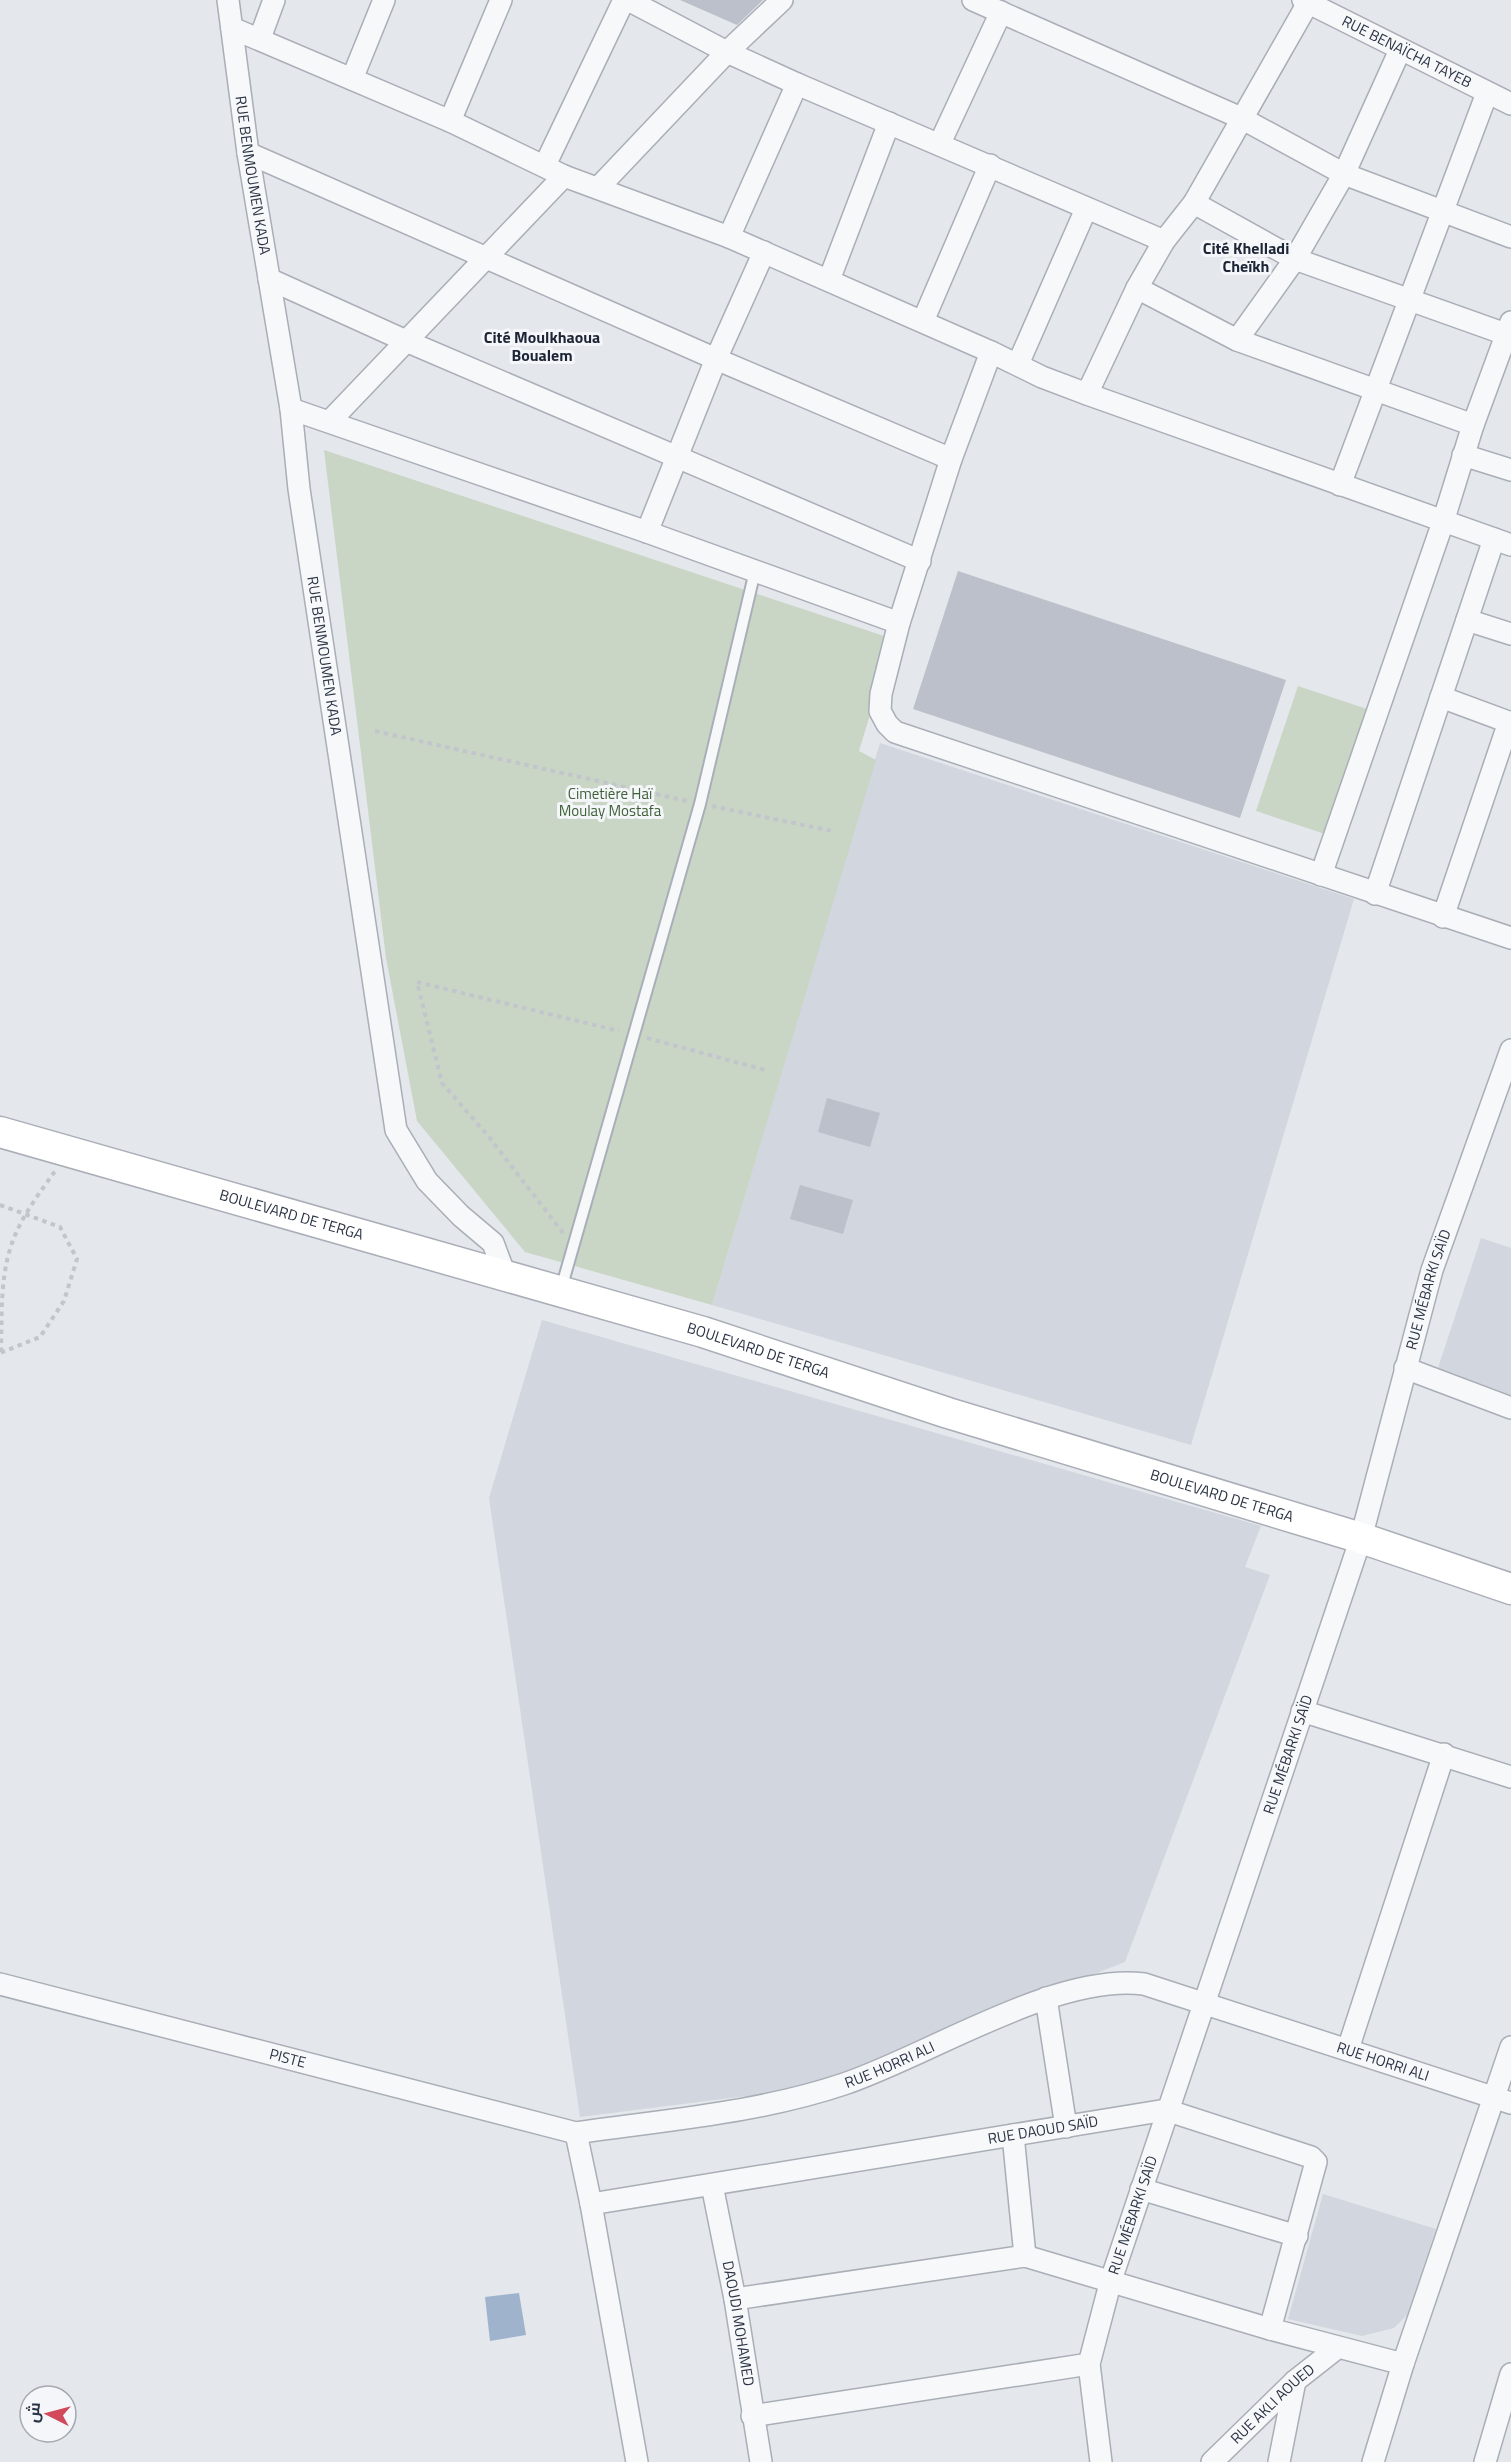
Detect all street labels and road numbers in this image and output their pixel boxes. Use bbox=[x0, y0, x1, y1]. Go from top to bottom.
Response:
street label: RUE BENAÏCHA TAYEB bbox=[1338, 9, 1476, 94]
street label: RUE BENMOUMEN KADA bbox=[230, 94, 277, 256]
street label: RUE BENMOUMEN KADA bbox=[301, 575, 348, 737]
street label: BOULEVARD DE TERGA bbox=[217, 1183, 366, 1246]
street label: RUE MÉBARKI SAÏD bbox=[1399, 1226, 1457, 1352]
street label: BOULEVARD DE TERGA bbox=[684, 1316, 833, 1384]
street label: BOULEVARD DE TERGA bbox=[1147, 1463, 1297, 1528]
street label: RUE MÉBARKI SAÏD bbox=[1257, 1692, 1318, 1817]
street label: RUE HORRI ALI bbox=[841, 2035, 938, 2094]
street label: RUE HORRI ALI bbox=[1334, 2035, 1432, 2087]
street label: PISTE bbox=[267, 2042, 308, 2074]
street label: RUE DAOUD SAÏD bbox=[986, 2109, 1100, 2150]
street label: RUE MÉBARKI SAÏD bbox=[1102, 2152, 1163, 2278]
street label: DAOUDI MOHAMED bbox=[717, 2259, 761, 2388]
street label: RUE AKLI AOUED bbox=[1225, 2358, 1319, 2449]

